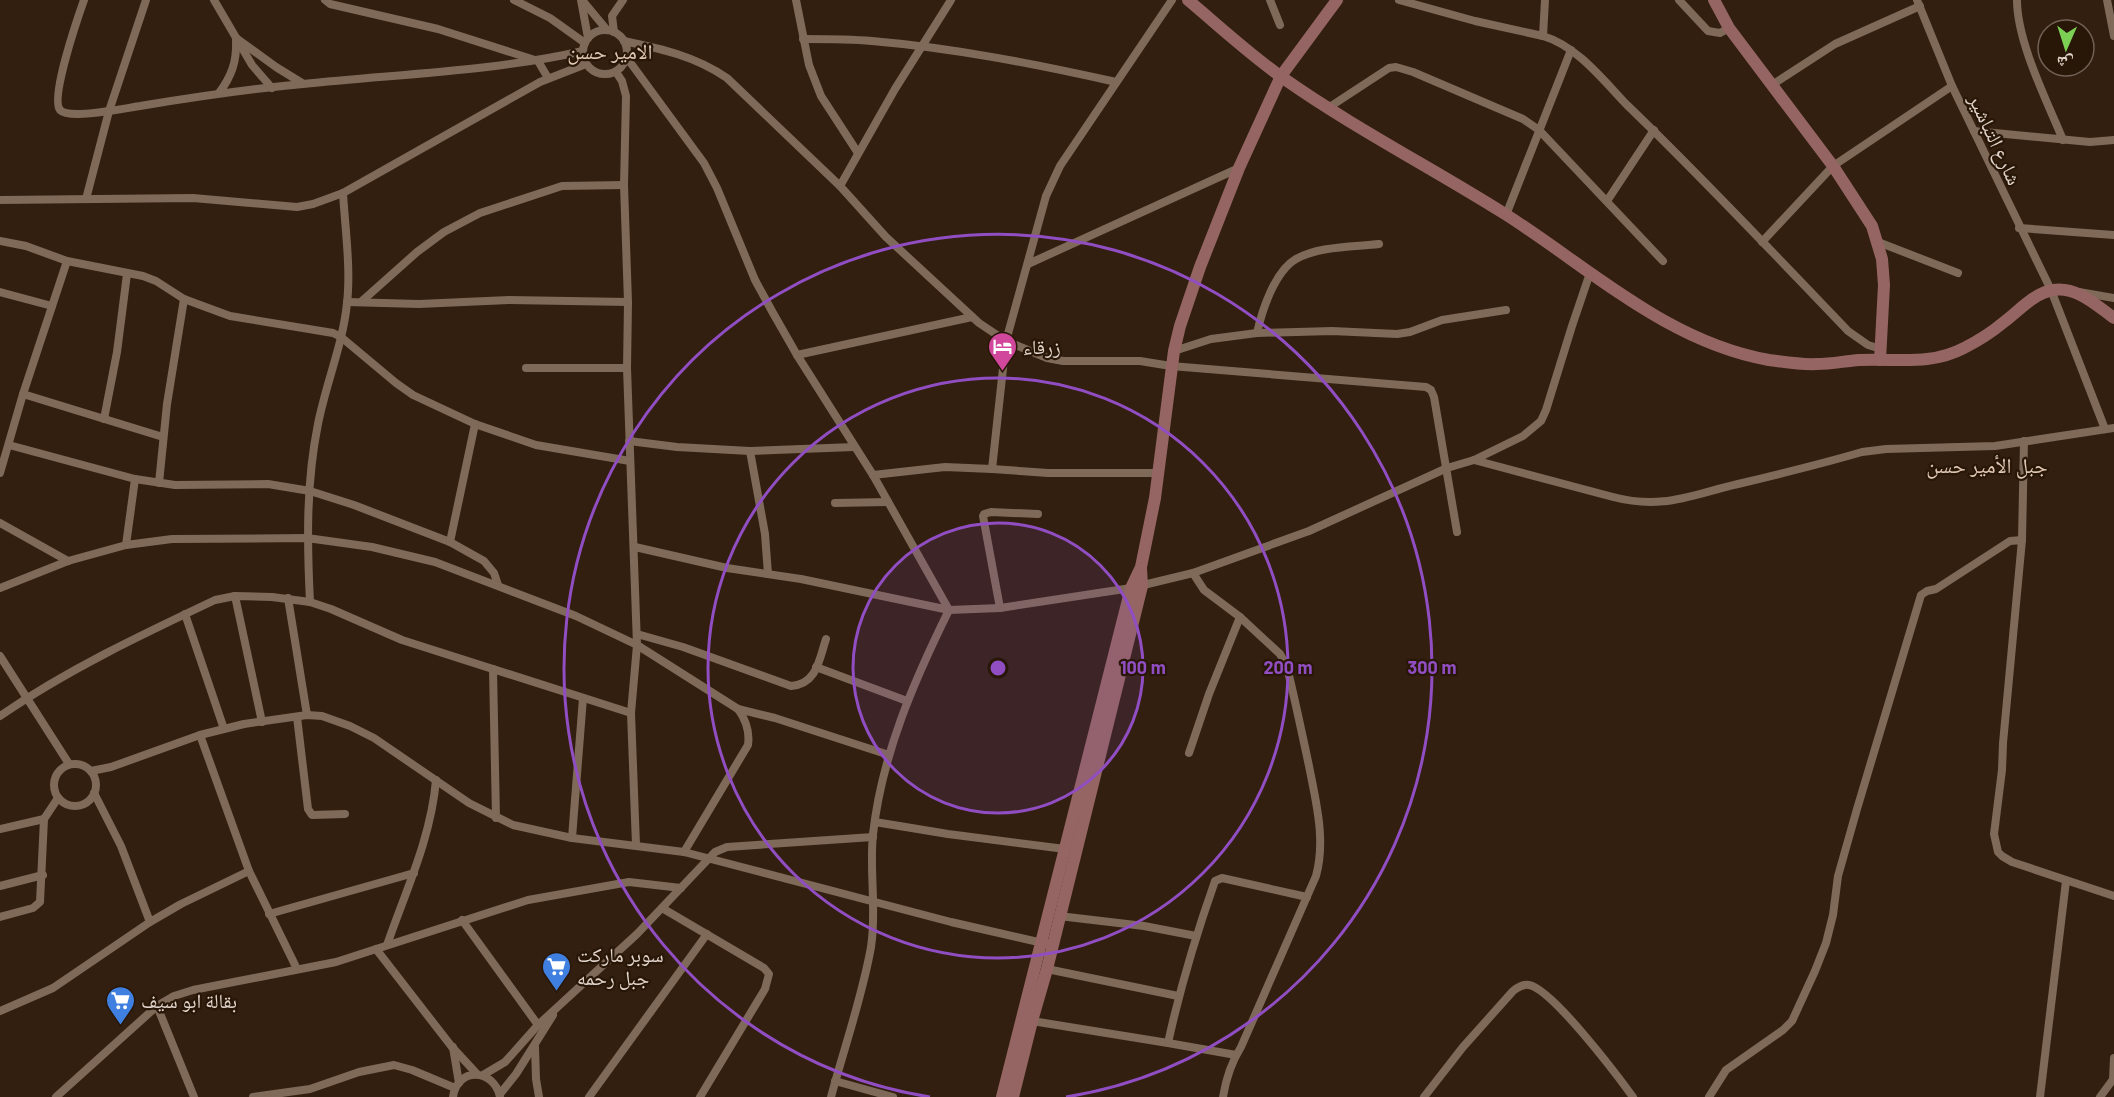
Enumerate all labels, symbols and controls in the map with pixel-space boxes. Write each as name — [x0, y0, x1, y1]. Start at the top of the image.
north arrow — [2036, 18, 2096, 78]
district label: الامير حسن — [567, 38, 653, 65]
text: ش — [2056, 53, 2074, 73]
street label: شارع التباشير — [1962, 89, 2027, 189]
hotel icon: زرقاء — [986, 330, 1018, 372]
place label: زرقاء — [1023, 334, 1061, 358]
district label: جبل الأمير حسن — [1926, 452, 2048, 479]
text: 100 m — [1120, 656, 1166, 678]
text: 200 m — [1263, 656, 1313, 678]
text: 300 m — [1408, 656, 1456, 678]
centre of rings — [988, 658, 1008, 678]
place label: سوبر ماركت جبل رحمه — [577, 942, 664, 990]
supermarket icon: سوبر ماركت جبل رحمه — [540, 950, 572, 992]
supermarket icon: بقالة ابو سيف — [104, 984, 136, 1026]
place label: بقالة ابو سيف — [141, 988, 237, 1013]

